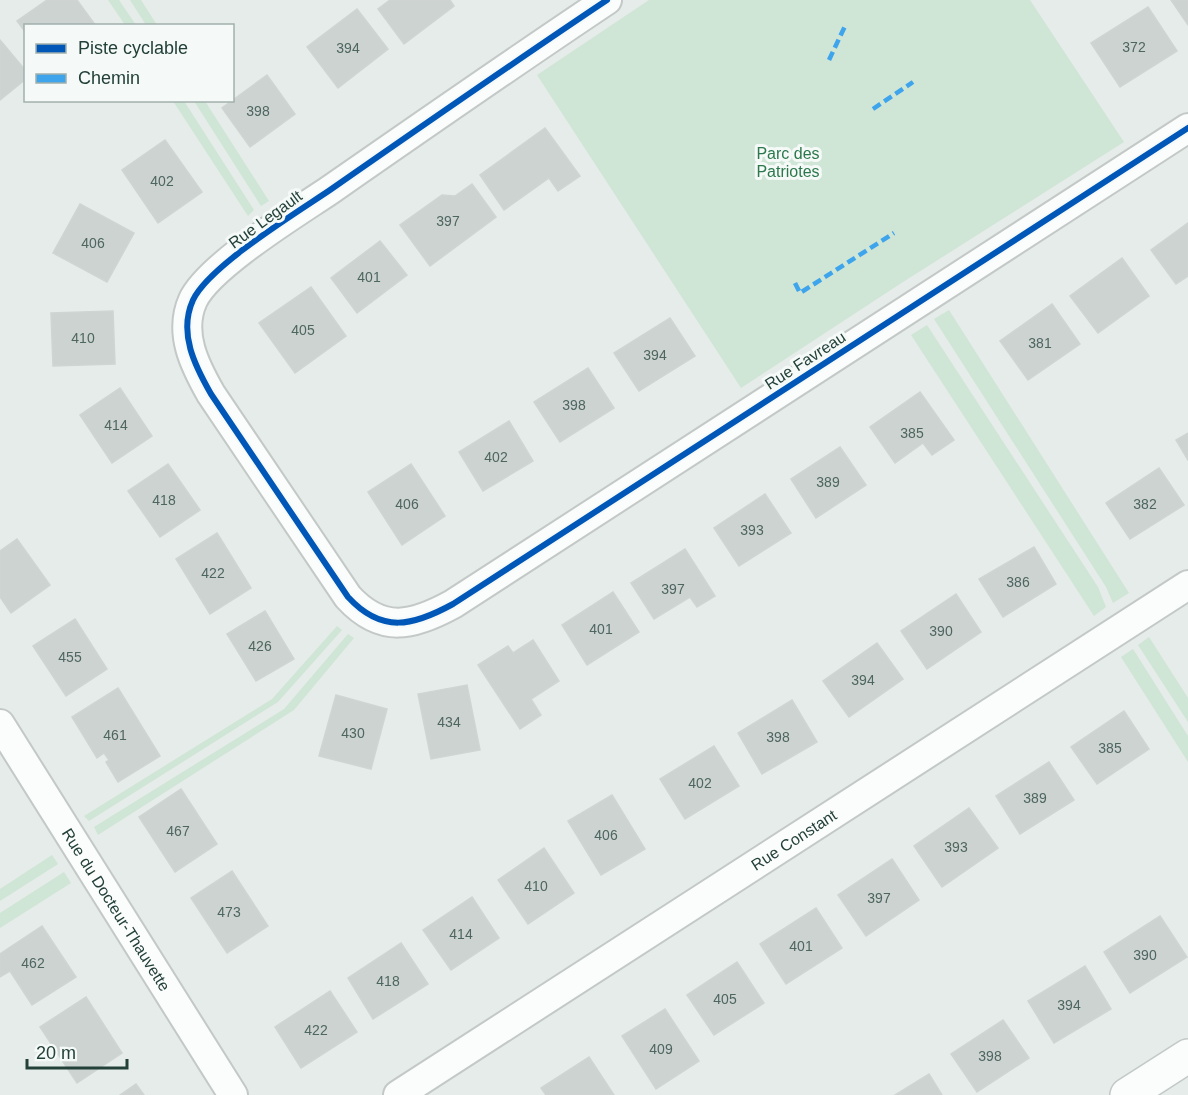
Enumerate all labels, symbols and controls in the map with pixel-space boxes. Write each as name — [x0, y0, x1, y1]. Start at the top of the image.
legend — [24, 24, 234, 102]
text: Piste cyclable — [78, 38, 188, 58]
house number: 372 — [1122, 39, 1146, 55]
house number: 394 — [336, 40, 360, 56]
text: Chemin — [78, 68, 140, 88]
house number: 398 — [246, 103, 270, 119]
park label: Parc des Patriotes — [756, 145, 820, 180]
house number: 402 — [150, 173, 174, 189]
street label: Rue Legault — [225, 187, 306, 252]
house number: 397 — [436, 213, 460, 229]
house number: 406 — [81, 235, 105, 251]
house number: 401 — [357, 269, 381, 285]
house number: 405 — [291, 322, 315, 338]
street label: Rue Favreau — [762, 328, 849, 393]
house number: 410 — [71, 330, 95, 346]
house number: 381 — [1028, 335, 1052, 351]
house number: 394 — [643, 347, 667, 363]
house number: 398 — [562, 397, 586, 413]
house number: 414 — [104, 417, 128, 433]
house number: 385 — [900, 425, 924, 441]
house number: 402 — [484, 449, 508, 465]
house number: 389 — [816, 474, 840, 490]
house number: 418 — [152, 492, 176, 508]
house number: 406 — [395, 496, 419, 512]
house number: 382 — [1133, 496, 1157, 512]
house number: 393 — [740, 522, 764, 538]
house number: 422 — [201, 565, 225, 581]
house number: 386 — [1006, 574, 1030, 590]
house number: 397 — [661, 581, 685, 597]
house number: 401 — [589, 621, 613, 637]
house number: 390 — [929, 623, 953, 639]
house number: 426 — [248, 638, 272, 654]
house number: 455 — [58, 649, 82, 665]
house number: 394 — [851, 672, 875, 688]
house number: 434 — [437, 714, 461, 730]
house number: 430 — [341, 725, 365, 741]
house number: 461 — [103, 727, 127, 743]
house number: 398 — [766, 729, 790, 745]
house number: 385 — [1098, 740, 1122, 756]
house number: 402 — [688, 775, 712, 791]
house number: 389 — [1023, 790, 1047, 806]
street label: Rue Constant — [748, 806, 840, 874]
house number: 467 — [166, 823, 190, 839]
street label: Rue du Docteur-Thauvette — [59, 825, 173, 994]
house number: 406 — [594, 827, 618, 843]
house number: 393 — [944, 839, 968, 855]
house number: 410 — [524, 878, 548, 894]
house number: 397 — [867, 890, 891, 906]
house number: 473 — [217, 904, 241, 920]
house number: 414 — [449, 926, 473, 942]
house number: 401 — [789, 938, 813, 954]
house number: 390 — [1133, 947, 1157, 963]
house number: 462 — [21, 955, 45, 971]
house number: 418 — [376, 973, 400, 989]
house number: 405 — [713, 991, 737, 1007]
house number: 394 — [1057, 997, 1081, 1013]
house number: 422 — [304, 1022, 328, 1038]
scale bar — [27, 1032, 128, 1070]
house number: 409 — [649, 1041, 673, 1057]
text: 20 m — [36, 1043, 76, 1063]
house number: 398 — [978, 1048, 1002, 1064]

